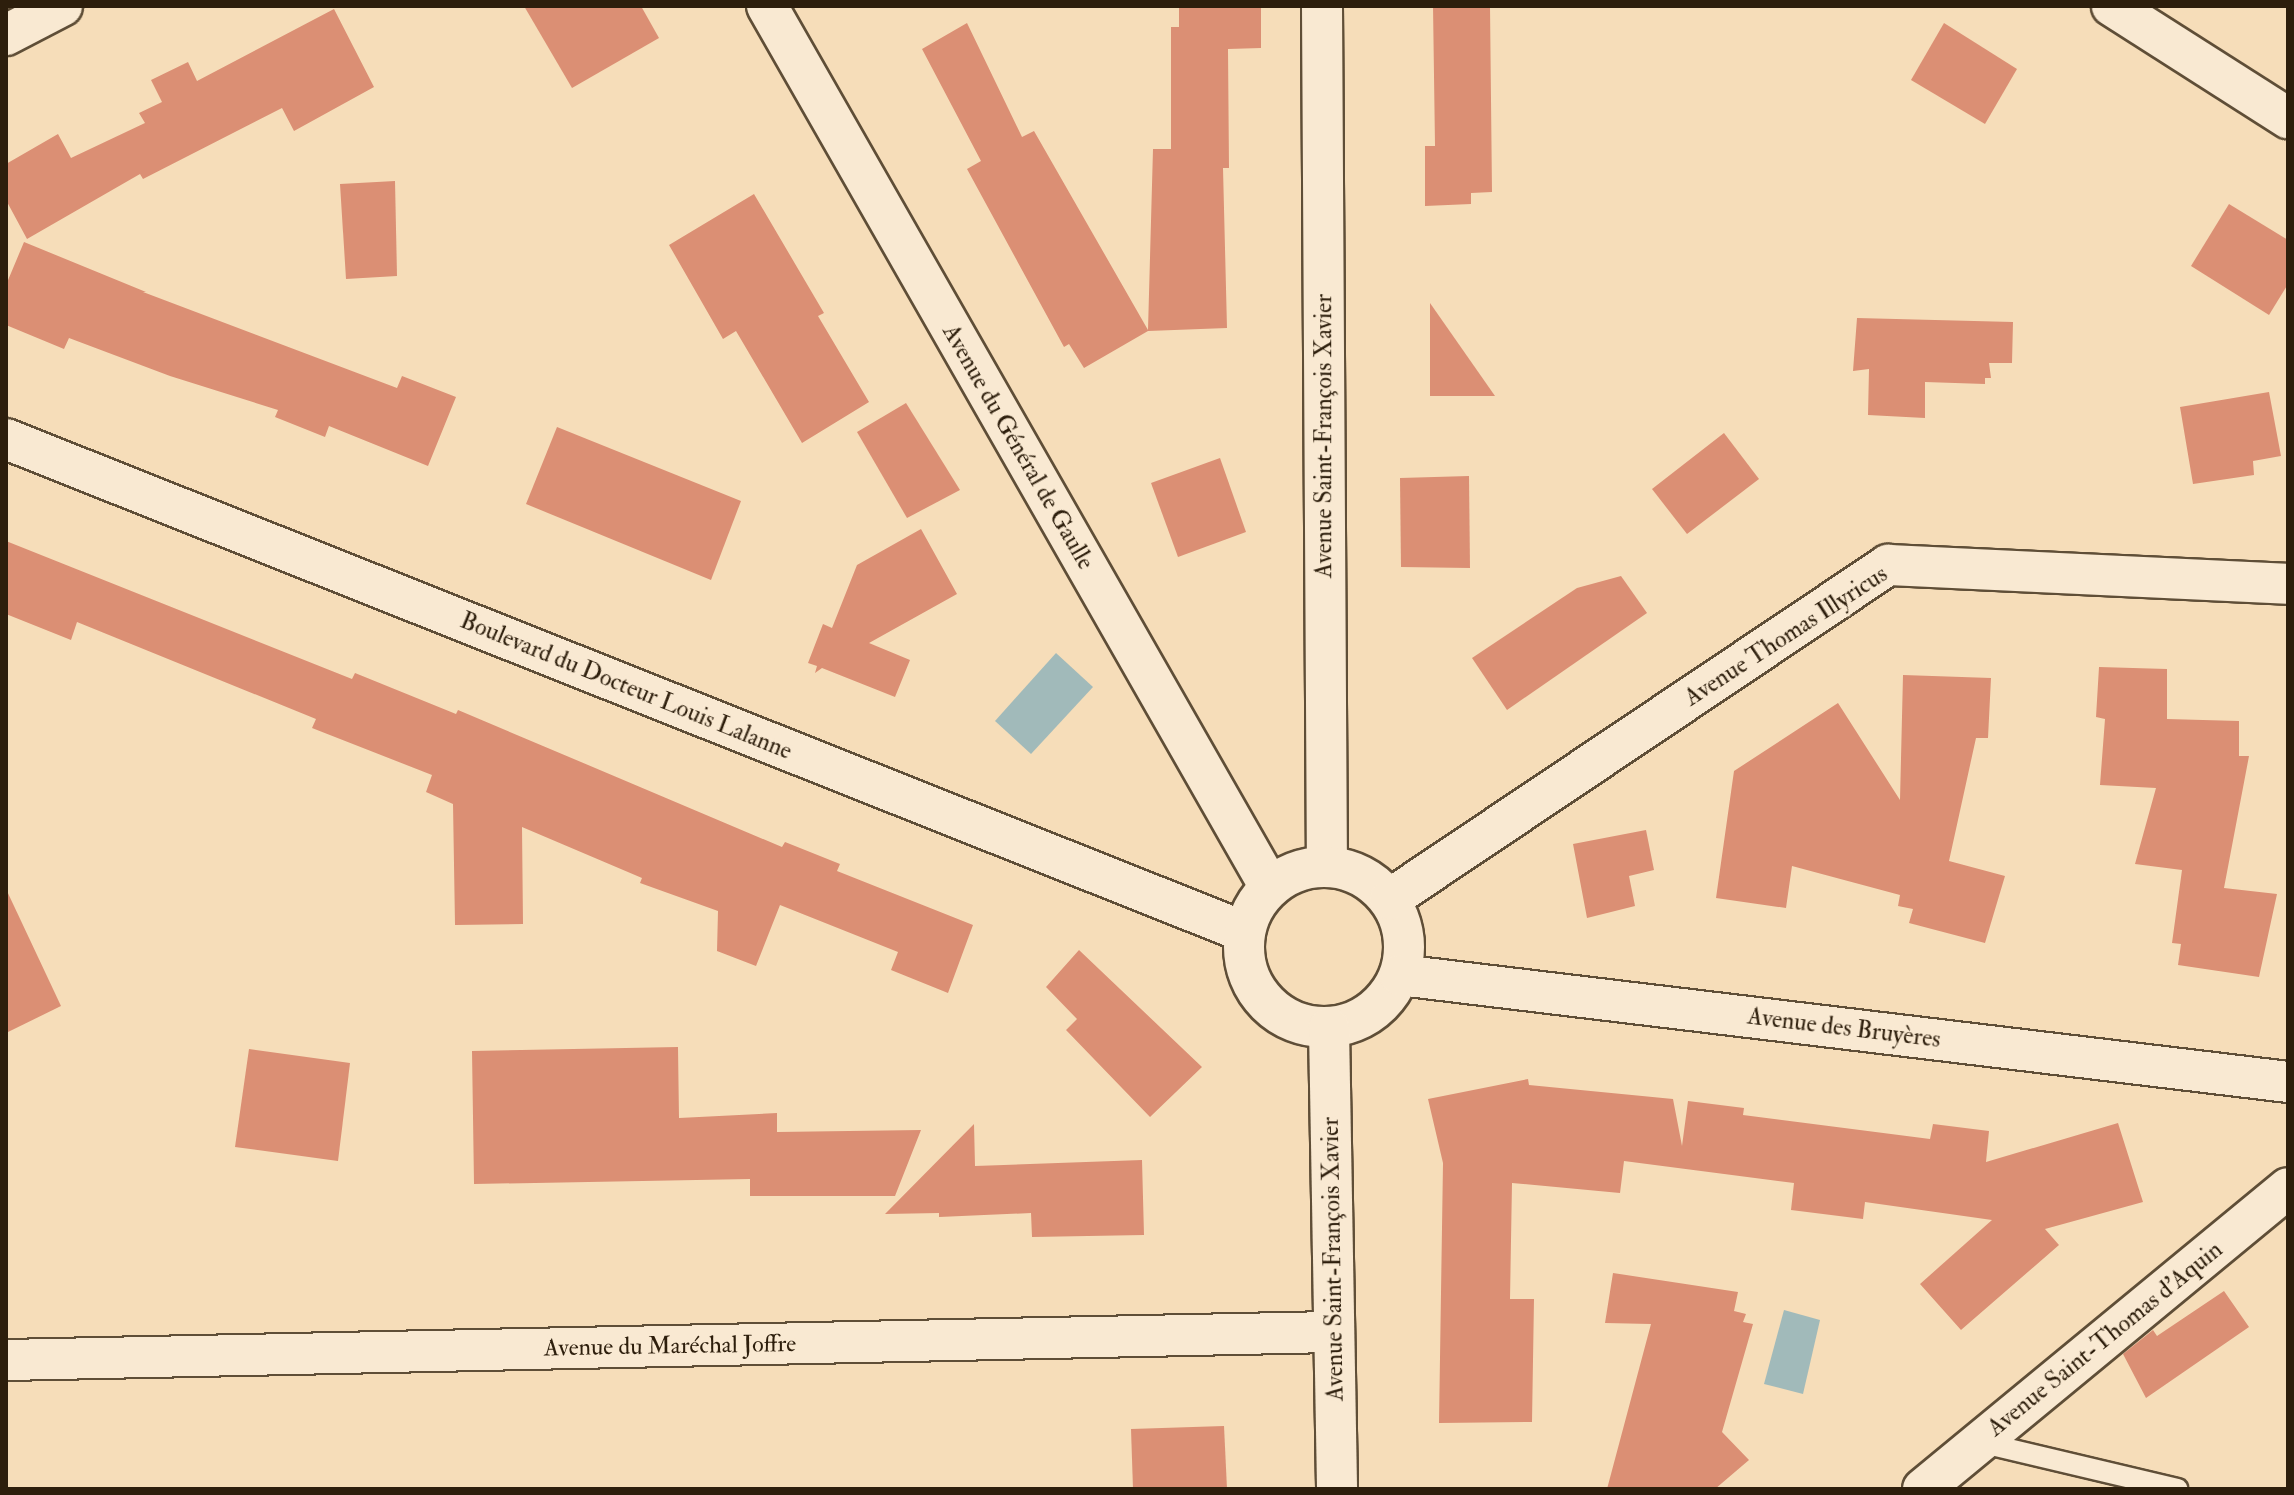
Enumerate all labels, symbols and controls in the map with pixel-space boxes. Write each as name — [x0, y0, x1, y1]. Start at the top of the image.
street label: Avenue Saint-François Xavier — [1310, 294, 1338, 578]
street label: Avenue du Général de Gaulle — [936, 319, 1100, 575]
street label: Avenue Thomas Illyricus — [1679, 560, 1893, 712]
street label: Boulevard du Docteur Louis Lalanne — [456, 606, 796, 766]
street label: Avenue des Bruyères — [1746, 1002, 1942, 1054]
street label: Avenue Saint-François Xavier — [1316, 1117, 1350, 1401]
street label: Avenue Saint-Thomas d'Aquin — [1982, 1235, 2228, 1443]
street label: Avenue du Maréchal Joffre — [544, 1329, 796, 1363]

